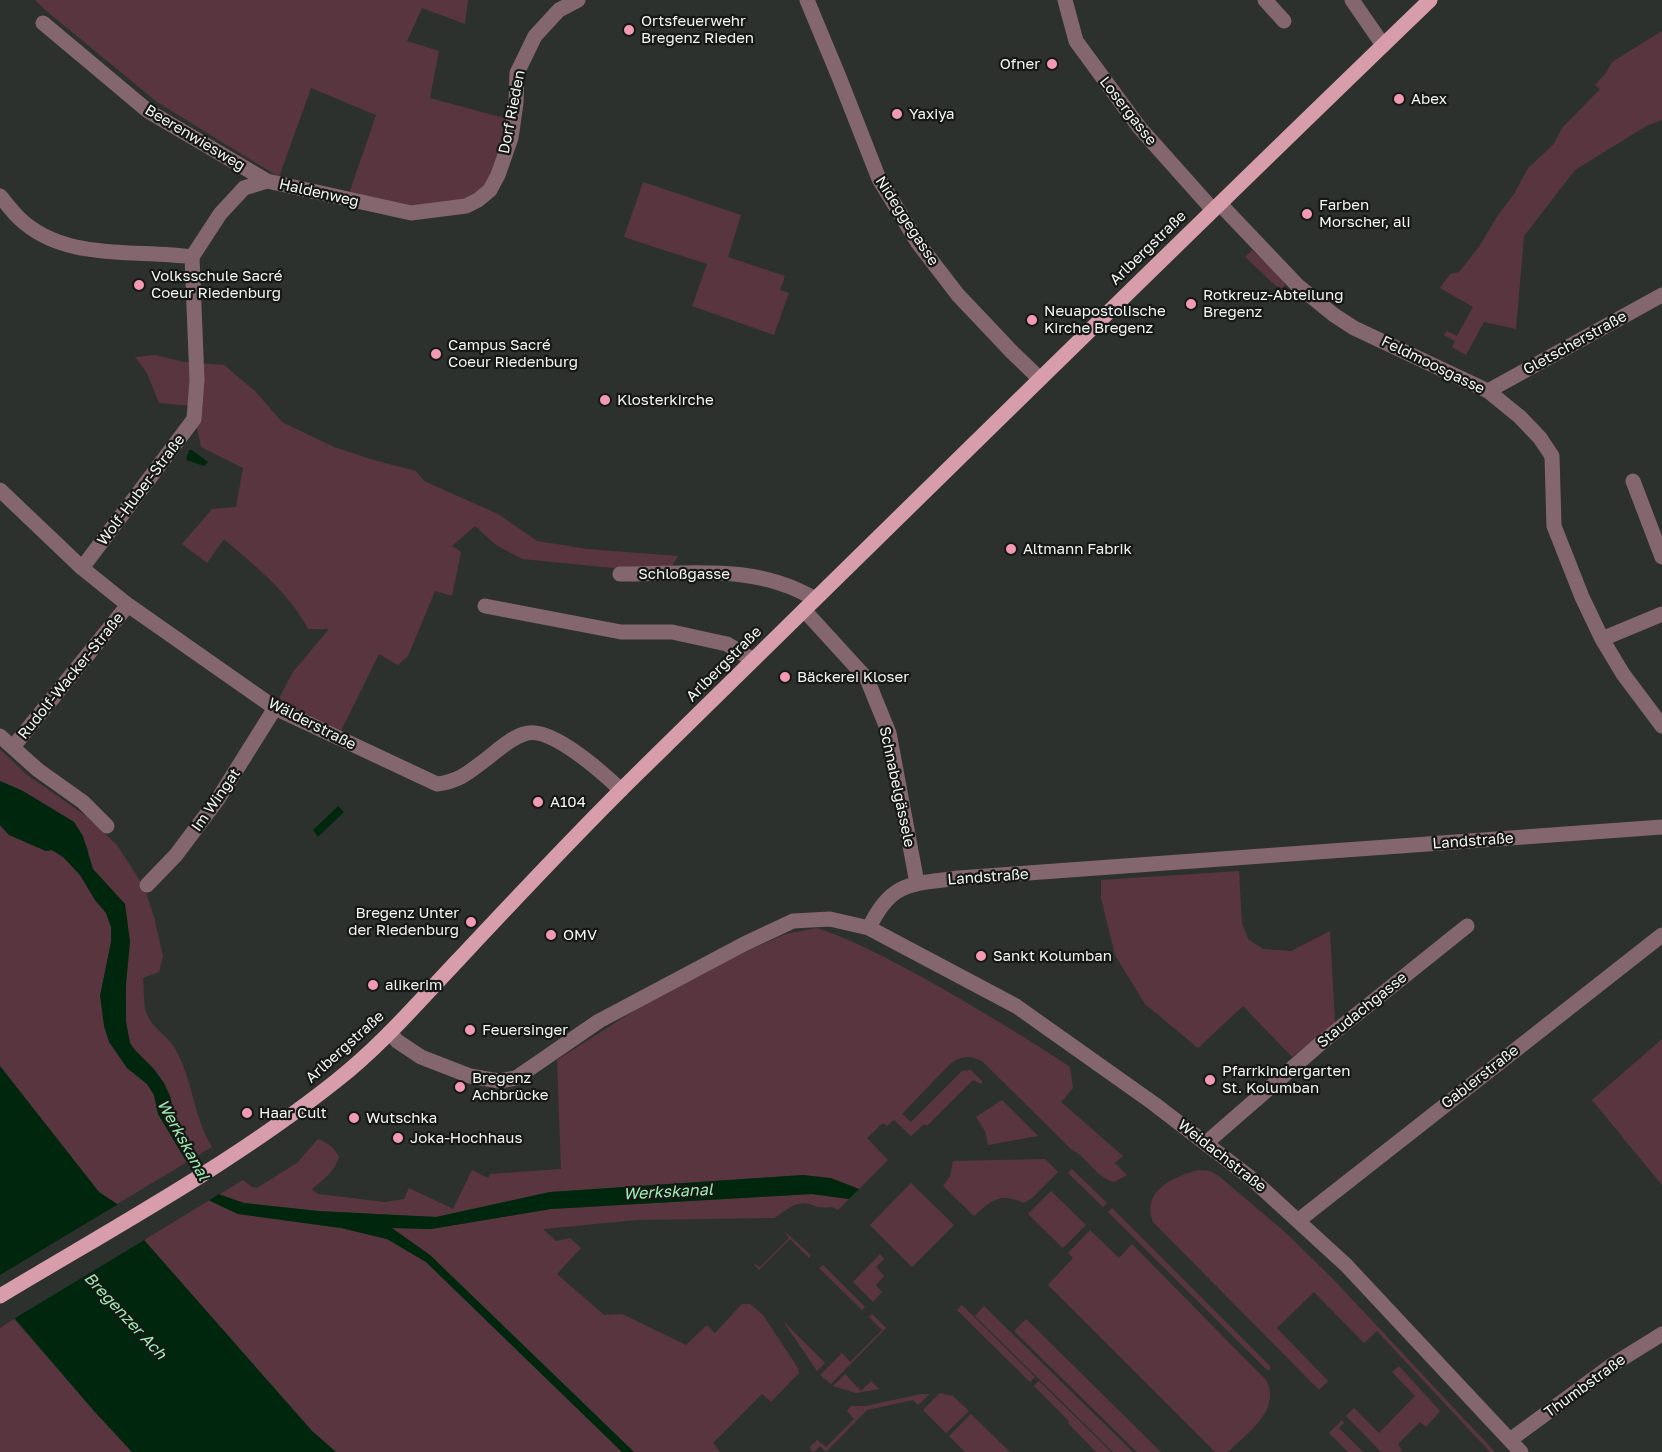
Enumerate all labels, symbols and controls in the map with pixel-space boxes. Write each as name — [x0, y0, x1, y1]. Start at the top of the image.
place label: Ortsfeuerwehr Bregenz Rieden — [641, 12, 754, 47]
marker: Ortsfeuerwehr Bregenz Rieden — [622, 23, 636, 37]
place label: Ofner — [1000, 55, 1040, 73]
marker: Ofner — [1045, 57, 1059, 71]
street label: Dorf Rieden — [495, 69, 529, 155]
street label: Losergasse — [1096, 73, 1160, 149]
place label: Abex — [1411, 90, 1447, 108]
marker: Abex — [1392, 92, 1406, 106]
street label: Beerenwiesweg — [142, 101, 248, 175]
place label: Yaxiya — [909, 105, 955, 123]
marker: Yaxiya — [890, 107, 904, 121]
street label: Nideggegasse — [871, 173, 943, 269]
street label: Haldenweg — [277, 175, 361, 211]
place label: Farben Morscher, ali — [1319, 196, 1410, 231]
street label: Arlbergstraße — [1106, 207, 1190, 289]
marker: Farben Morscher, ali — [1300, 207, 1314, 221]
place label: Volksschule Sacré Coeur Riedenburg — [151, 267, 283, 302]
marker: Volksschule Sacré Coeur Riedenburg — [132, 278, 146, 292]
place label: Rotkreuz-Abteilung Bregenz — [1203, 286, 1343, 321]
marker: Rotkreuz-Abteilung Bregenz — [1184, 297, 1198, 311]
place label: Neuapostolische Kirche Bregenz — [1044, 302, 1166, 337]
street label: Gletscherstraße — [1520, 307, 1630, 379]
marker: Neuapostolische Kirche Bregenz — [1025, 313, 1039, 327]
street label: Feldmoosgasse — [1378, 332, 1488, 398]
place label: Campus Sacré Coeur Riedenburg — [448, 336, 578, 371]
marker: Campus Sacré Coeur Riedenburg — [429, 347, 443, 361]
place label: Klosterkirche — [617, 391, 714, 409]
marker: Klosterkirche — [598, 393, 612, 407]
street label: Wolf-Huber-Straße — [93, 431, 189, 549]
place label: Altmann Fabrik — [1023, 540, 1132, 558]
marker: Altmann Fabrik — [1004, 542, 1018, 556]
street label: Schloßgasse — [638, 565, 730, 583]
street label: Rudolf-Wacker-Straße — [14, 609, 128, 743]
street label: Arlbergstraße — [683, 623, 765, 705]
place label: Bäckerei Kloser — [797, 668, 909, 686]
marker: Bäckerei Kloser — [778, 670, 792, 684]
street label: Wälderstraße — [265, 694, 359, 754]
street label: Schnabelgässele — [875, 725, 919, 849]
street label: Im Wingat — [188, 765, 244, 835]
place label: A104 — [550, 793, 586, 811]
marker: A104 — [531, 795, 545, 809]
street label: Landstraße — [1432, 829, 1514, 853]
street label: Landstraße — [947, 865, 1029, 889]
place label: Bregenz Unter der Riedenburg — [348, 904, 459, 939]
marker: Bregenz Unter der Riedenburg — [464, 915, 478, 929]
place label: OMV — [563, 926, 597, 944]
marker: OMV — [544, 928, 558, 942]
place label: Sankt Kolumban — [993, 947, 1112, 965]
marker: Sankt Kolumban — [974, 949, 988, 963]
street label: Staudachgasse — [1313, 968, 1411, 1052]
place label: alikerim — [385, 976, 442, 994]
marker: alikerim — [366, 978, 380, 992]
street label: Arlbergstraße — [302, 1007, 388, 1087]
place label: Feuersinger — [482, 1021, 568, 1039]
marker: Feuersinger — [463, 1023, 477, 1037]
street label: Gablerstraße — [1438, 1041, 1522, 1113]
place label: Pfarrkindergarten St. Kolumban — [1222, 1062, 1350, 1097]
place label: Bregenz Achbrücke — [472, 1069, 548, 1104]
marker: Pfarrkindergarten St. Kolumban — [1203, 1073, 1217, 1087]
marker: Bregenz Achbrücke — [453, 1080, 467, 1094]
water label: Werkskanal — [153, 1096, 213, 1184]
place label: Haar Cult — [259, 1104, 327, 1122]
marker: Haar Cult — [240, 1106, 254, 1120]
place label: Wutschka — [366, 1109, 437, 1127]
marker: Wutschka — [347, 1111, 361, 1125]
street label: Weidachstraße — [1174, 1116, 1270, 1196]
place label: Joka-Hochhaus — [410, 1129, 522, 1147]
marker: Joka-Hochhaus — [391, 1131, 405, 1145]
water label: Werkskanal — [623, 1180, 713, 1204]
water label: Bregenzer Ach — [80, 1269, 170, 1363]
street label: Thumbstraße — [1541, 1351, 1629, 1421]

